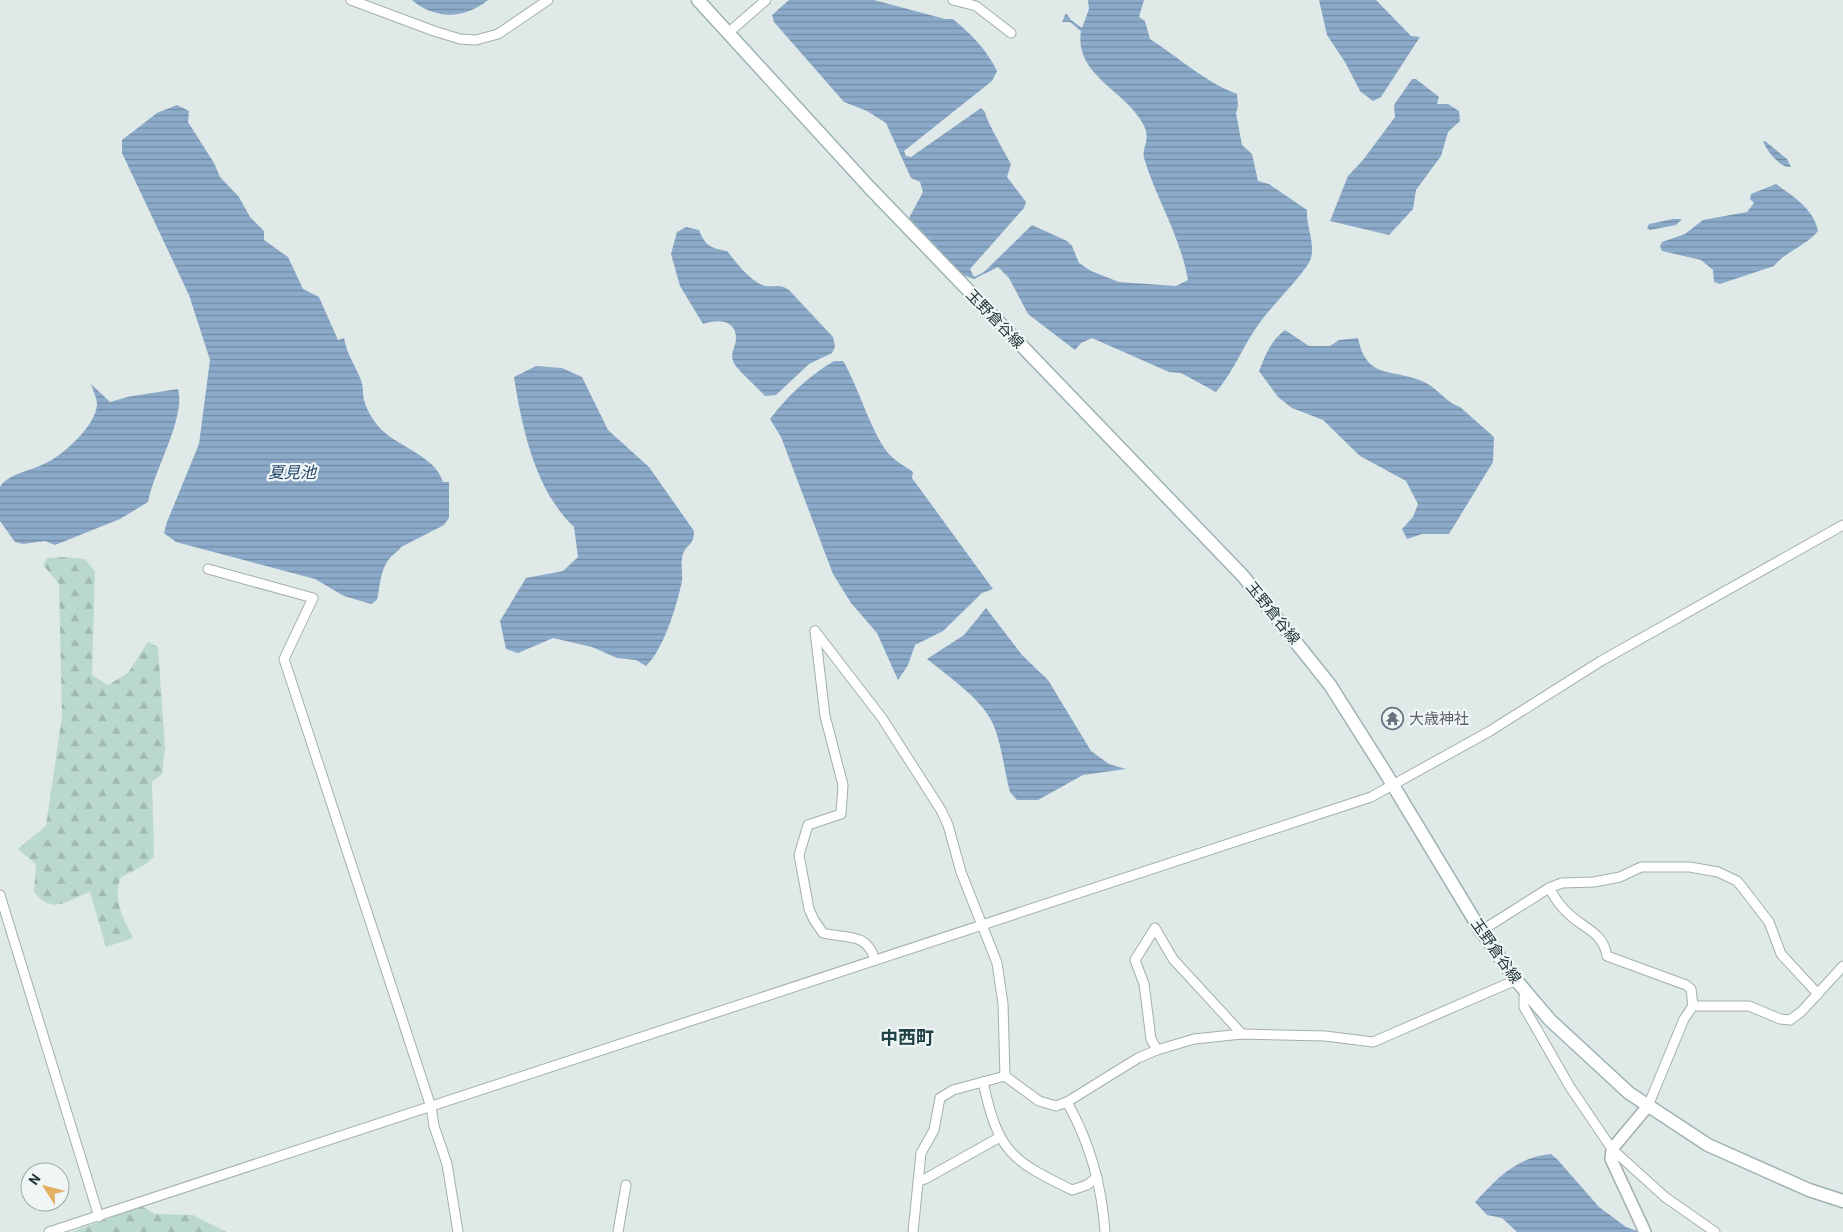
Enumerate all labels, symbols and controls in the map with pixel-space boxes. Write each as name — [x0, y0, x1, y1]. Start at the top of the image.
street label: 玉野倉谷線 — [963, 285, 1028, 352]
water label: 夏見池 — [268, 462, 318, 481]
street label: 玉野倉谷線 — [1243, 578, 1304, 647]
temple icon: 大歳神社 — [1381, 707, 1405, 731]
place label: 大歳神社 — [1409, 709, 1469, 727]
street label: 玉野倉谷線 — [1468, 915, 1526, 986]
district label: 中西町 — [880, 1026, 934, 1048]
north arrow — [20, 1162, 70, 1212]
text: N — [24, 1170, 44, 1188]

